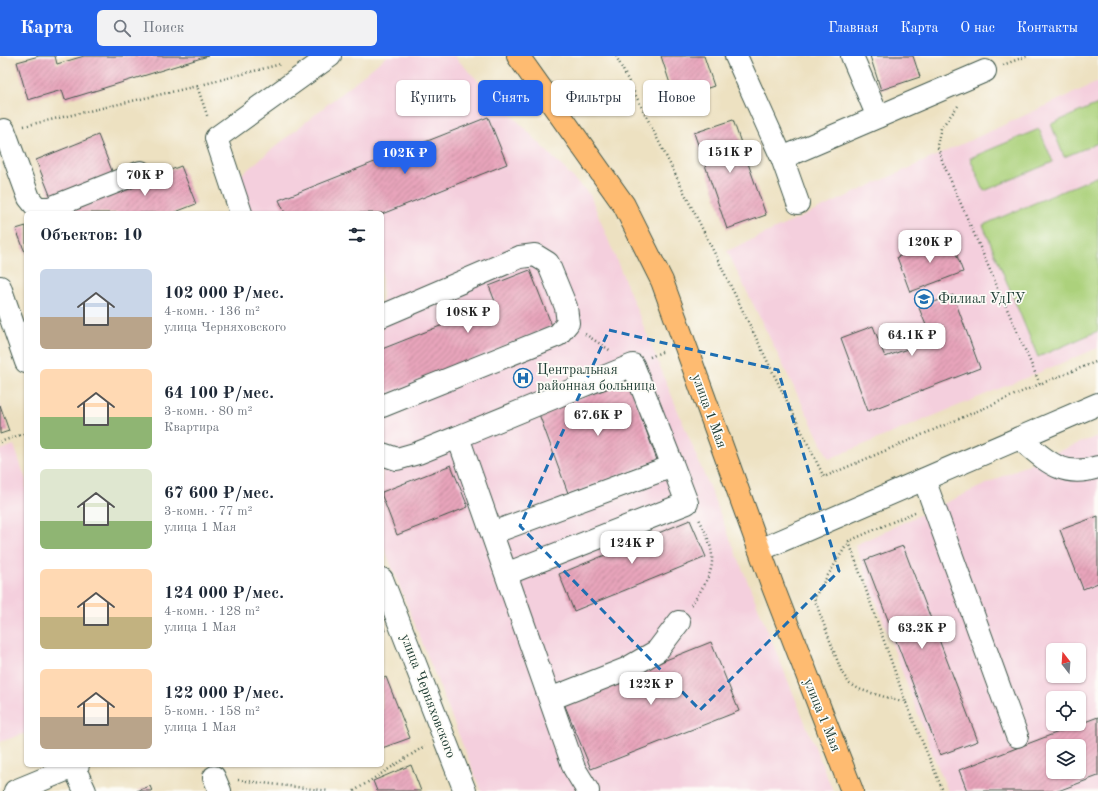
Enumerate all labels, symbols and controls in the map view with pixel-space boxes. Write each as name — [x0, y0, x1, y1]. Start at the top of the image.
search box — [97, 10, 377, 46]
icon: search — [111, 17, 133, 39]
text: Карта — [20, 19, 73, 38]
text: Поиск — [143, 21, 184, 36]
text: Главная — [828, 21, 878, 35]
text: Карта — [900, 21, 938, 35]
text: О нас — [960, 21, 995, 35]
text: Контакты — [1017, 21, 1078, 35]
chip: Купить — [396, 80, 470, 116]
chip: Снять — [478, 80, 543, 116]
chip: Фильтры — [551, 80, 635, 116]
chip: Новое — [643, 80, 710, 116]
pin: 151K ₽ — [697, 140, 763, 174]
pin: 102K ₽ — [372, 141, 438, 175]
text: 151K ₽ — [707, 146, 753, 159]
text: 102K ₽ — [382, 147, 428, 160]
pin: 70K ₽ — [117, 163, 173, 197]
text: 70K ₽ — [126, 169, 164, 182]
icon: filters — [346, 224, 368, 246]
text: Объектов: 10 — [40, 227, 142, 244]
pin: 120K ₽ — [897, 230, 963, 264]
text: 120K ₽ — [907, 236, 953, 249]
icon: home — [72, 285, 120, 333]
text: 102 000 ₽/мес. — [164, 285, 284, 302]
school or university icon: Филиал УдГУ — [913, 288, 935, 310]
place label: Филиал УдГУ — [938, 292, 1026, 306]
pin: 108K ₽ — [435, 300, 501, 334]
text: 4-комн. · 136 m² — [164, 305, 260, 318]
text: 108K ₽ — [445, 306, 491, 319]
text: улица Черняховского — [164, 321, 286, 334]
pin: 64.1K ₽ — [875, 323, 949, 357]
text: 64.1K ₽ — [887, 329, 937, 342]
place label: Центральная районная больница — [537, 363, 656, 393]
hospital icon: Центральная районная больница — [512, 367, 534, 389]
street label: улица 1 Мая — [689, 372, 729, 450]
icon: home — [72, 385, 120, 433]
text: 64 100 ₽/мес. — [164, 385, 274, 402]
pin: 67.6K ₽ — [561, 403, 635, 437]
text: 3-комн. · 80 m² — [164, 405, 252, 418]
text: 67.6K ₽ — [573, 409, 623, 422]
text: Квартира — [164, 421, 219, 434]
icon: home — [72, 485, 120, 533]
text: 67 600 ₽/мес. — [164, 485, 274, 502]
text: 3-комн. · 77 m² — [164, 505, 252, 518]
text: улица 1 Мая — [164, 521, 236, 534]
pin: 124K ₽ — [599, 531, 665, 565]
text: 124K ₽ — [609, 537, 655, 550]
icon: home — [72, 585, 120, 633]
text: 124 000 ₽/мес. — [164, 585, 284, 602]
text: 4-комн. · 128 m² — [164, 605, 260, 618]
pin: 63.2K ₽ — [885, 616, 959, 650]
text: улица 1 Мая — [164, 621, 236, 634]
text: 63.2K ₽ — [897, 622, 947, 635]
street label: улица Черняховского — [398, 632, 458, 760]
north arrow — [1046, 643, 1086, 683]
map controls — [1046, 643, 1086, 779]
pin: 122K ₽ — [618, 672, 684, 706]
street label: улица 1 Мая — [801, 676, 843, 754]
text: 122K ₽ — [628, 678, 674, 691]
icon: home — [72, 685, 120, 733]
text: 122 000 ₽/мес. — [164, 685, 284, 702]
button: locate — [1046, 691, 1086, 731]
text: 5-комн. · 158 m² — [164, 705, 260, 718]
text: улица 1 Мая — [164, 721, 236, 734]
button: layers — [1046, 739, 1086, 779]

